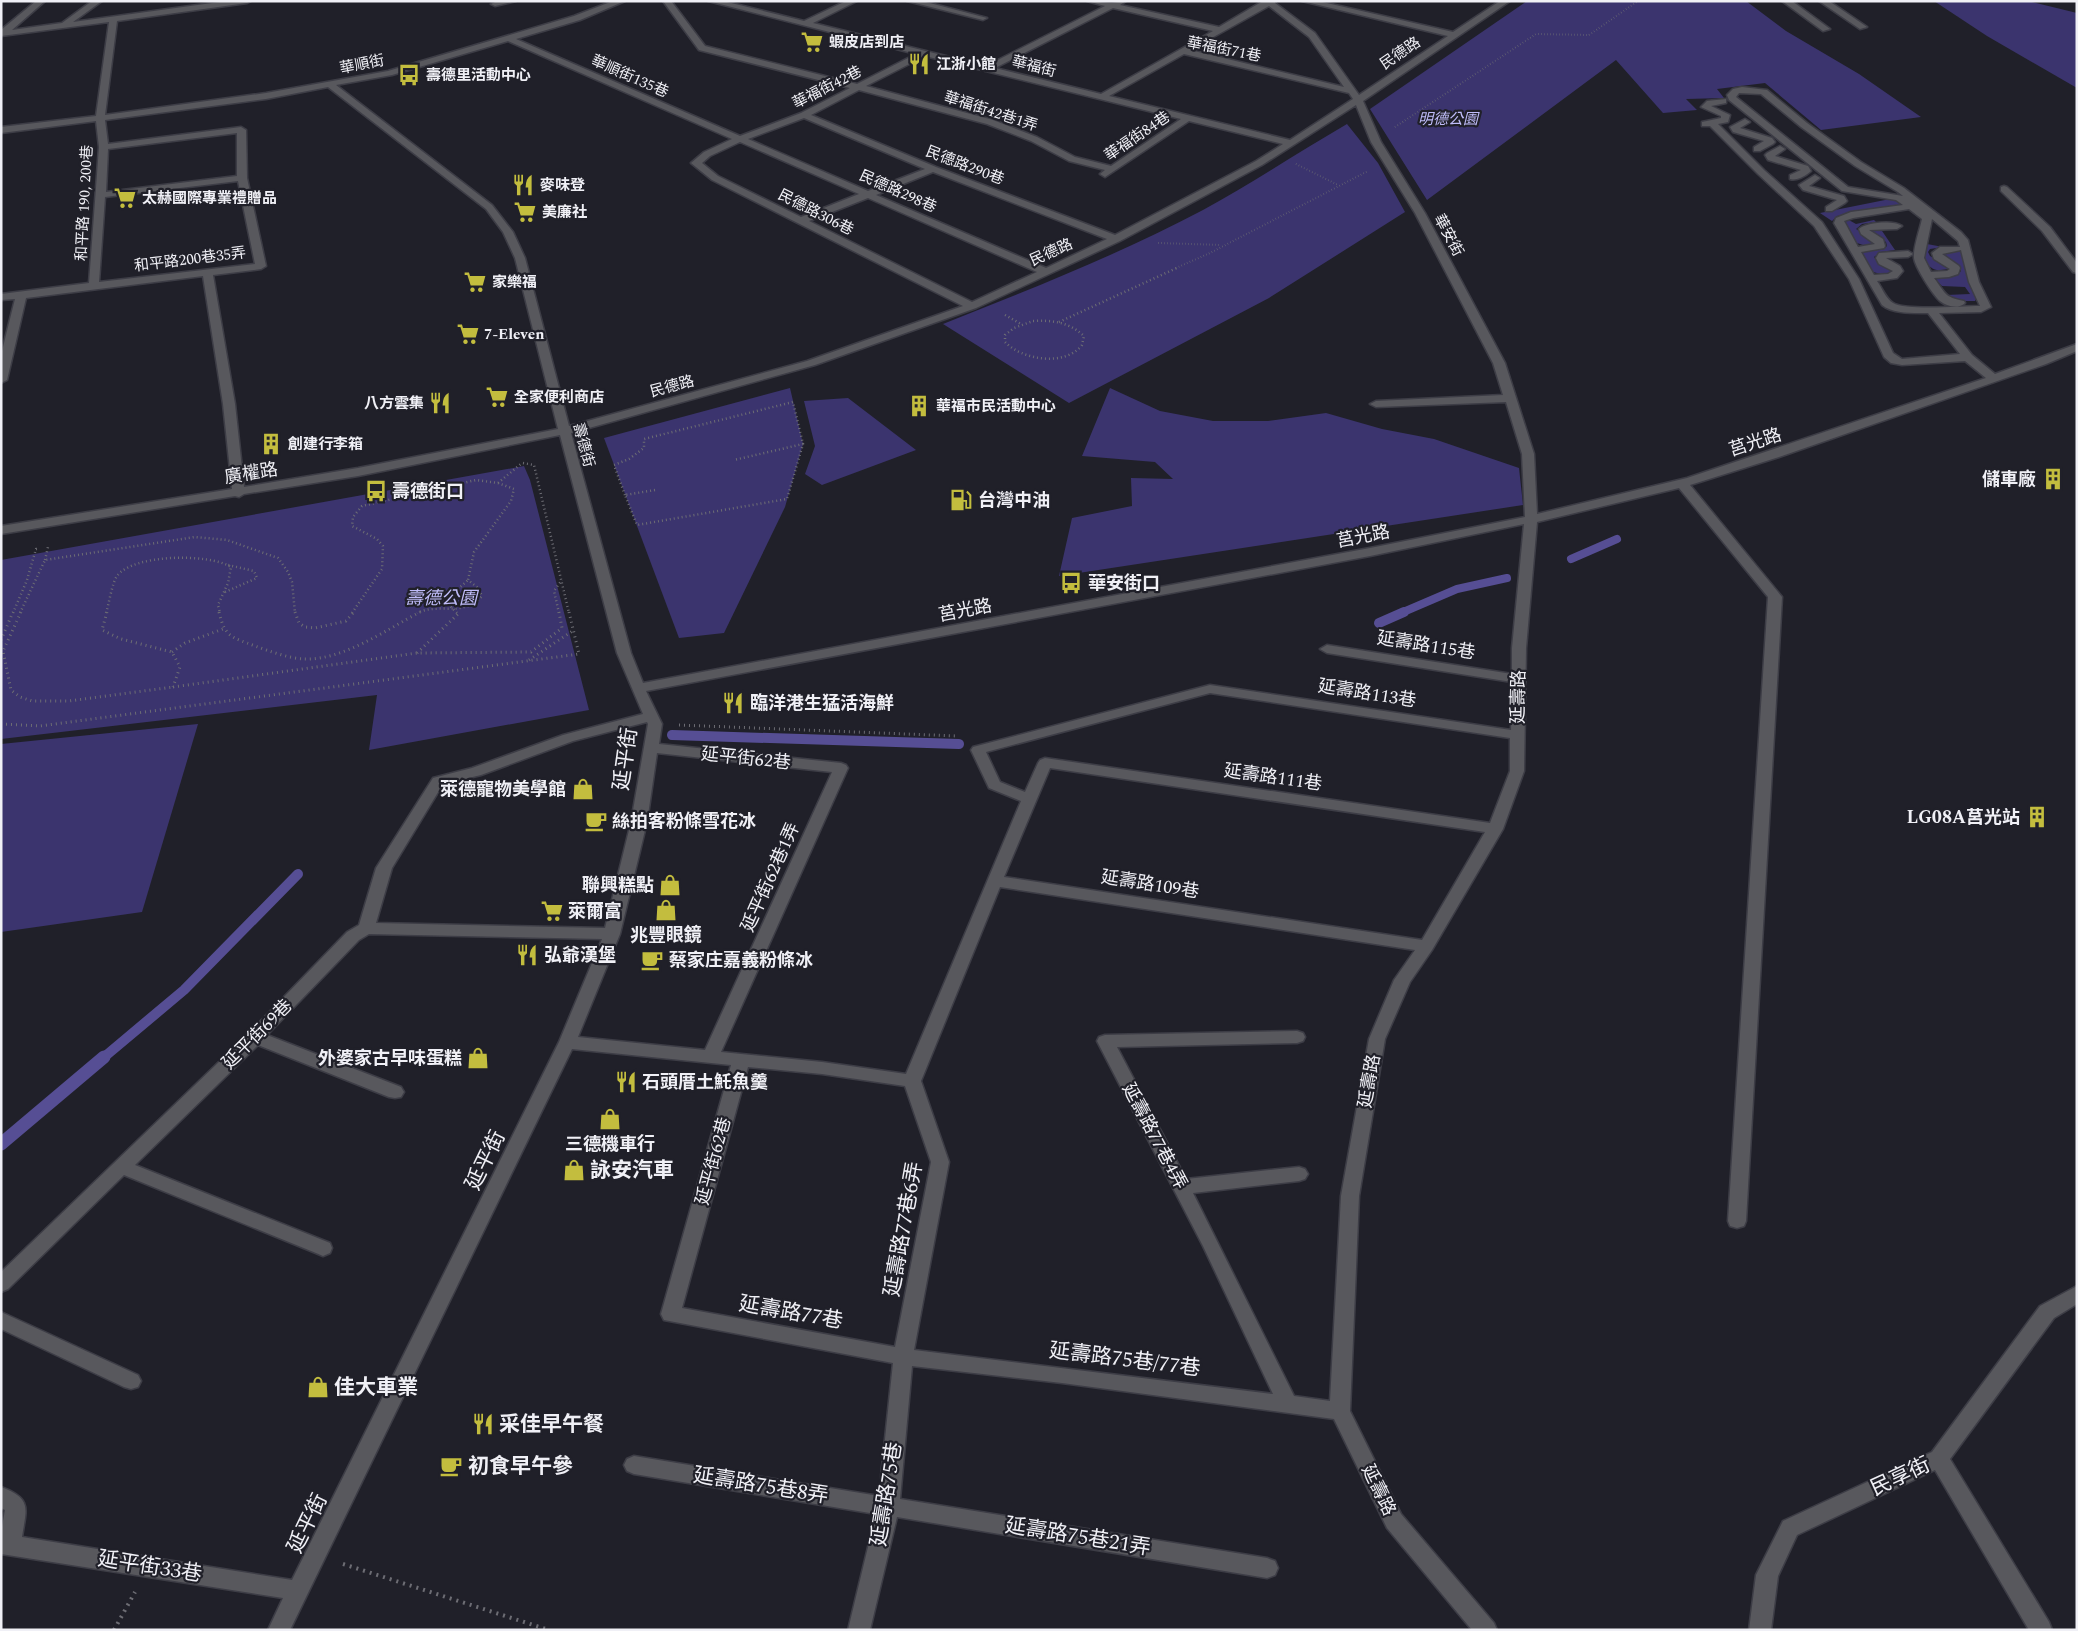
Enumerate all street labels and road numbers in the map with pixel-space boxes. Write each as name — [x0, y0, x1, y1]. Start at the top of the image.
street label: 華福街71巷 — [1185, 31, 1263, 68]
street label: 民德路 — [1375, 31, 1425, 76]
street label: 華順街 — [338, 49, 386, 80]
street label: 華順街135巷 — [587, 49, 672, 104]
street label: 華福街 — [1009, 50, 1059, 83]
street label: 華福街42巷 — [789, 60, 866, 115]
street label: 華福街42巷1弄 — [941, 85, 1041, 137]
street label: 華福街84巷 — [1100, 106, 1175, 167]
street label: 民德路290巷 — [922, 140, 1007, 191]
street label: 和平路 190, 200巷 — [70, 144, 99, 262]
street label: 民德路298巷 — [855, 164, 940, 219]
street label: 民德路306巷 — [774, 183, 858, 241]
street label: 華安街 — [1428, 210, 1469, 261]
street label: 民德路 — [1026, 233, 1076, 272]
street label: 和平路200巷35弄 — [133, 241, 247, 278]
street label: 民德路 — [647, 370, 697, 403]
street label: 壽德街 — [567, 420, 600, 470]
street label: 莒光路 — [1725, 421, 1785, 464]
street label: 廣權路 — [222, 456, 280, 491]
street label: 莒光路 — [1334, 518, 1392, 555]
street label: 莒光路 — [936, 592, 994, 629]
street label: 延壽路115巷 — [1375, 624, 1477, 667]
street label: 延壽路 — [1505, 670, 1532, 724]
street label: 延壽路113巷 — [1316, 672, 1418, 715]
street label: 延平街 — [606, 726, 646, 793]
street label: 延平街62巷 — [700, 740, 792, 777]
street label: 延壽路111巷 — [1222, 757, 1324, 798]
street label: 延平街62巷1弄 — [734, 818, 807, 936]
street label: 延壽路109巷 — [1099, 863, 1201, 906]
street label: 延平街69巷 — [216, 993, 299, 1076]
street label: 延壽路 — [1352, 1052, 1387, 1110]
street label: 延壽路77巷4弄 — [1115, 1078, 1194, 1194]
street label: 延平街62巷 — [689, 1114, 738, 1208]
street label: 延平街 — [458, 1125, 514, 1196]
street label: 延壽路77巷6弄 — [876, 1159, 932, 1299]
street label: 延壽路77巷 — [736, 1288, 845, 1338]
street label: 延壽路75巷/77巷 — [1047, 1335, 1202, 1385]
street label: 延壽路75巷 — [863, 1440, 911, 1549]
street label: 民享街 — [1865, 1449, 1936, 1505]
street label: 延壽路75巷8弄 — [691, 1460, 831, 1512]
street label: 延壽路 — [1355, 1460, 1403, 1520]
street label: 延平街 — [280, 1488, 336, 1559]
street label: 延壽路75巷21弄 — [1003, 1510, 1153, 1564]
street label: 延平街33巷 — [95, 1543, 204, 1591]

